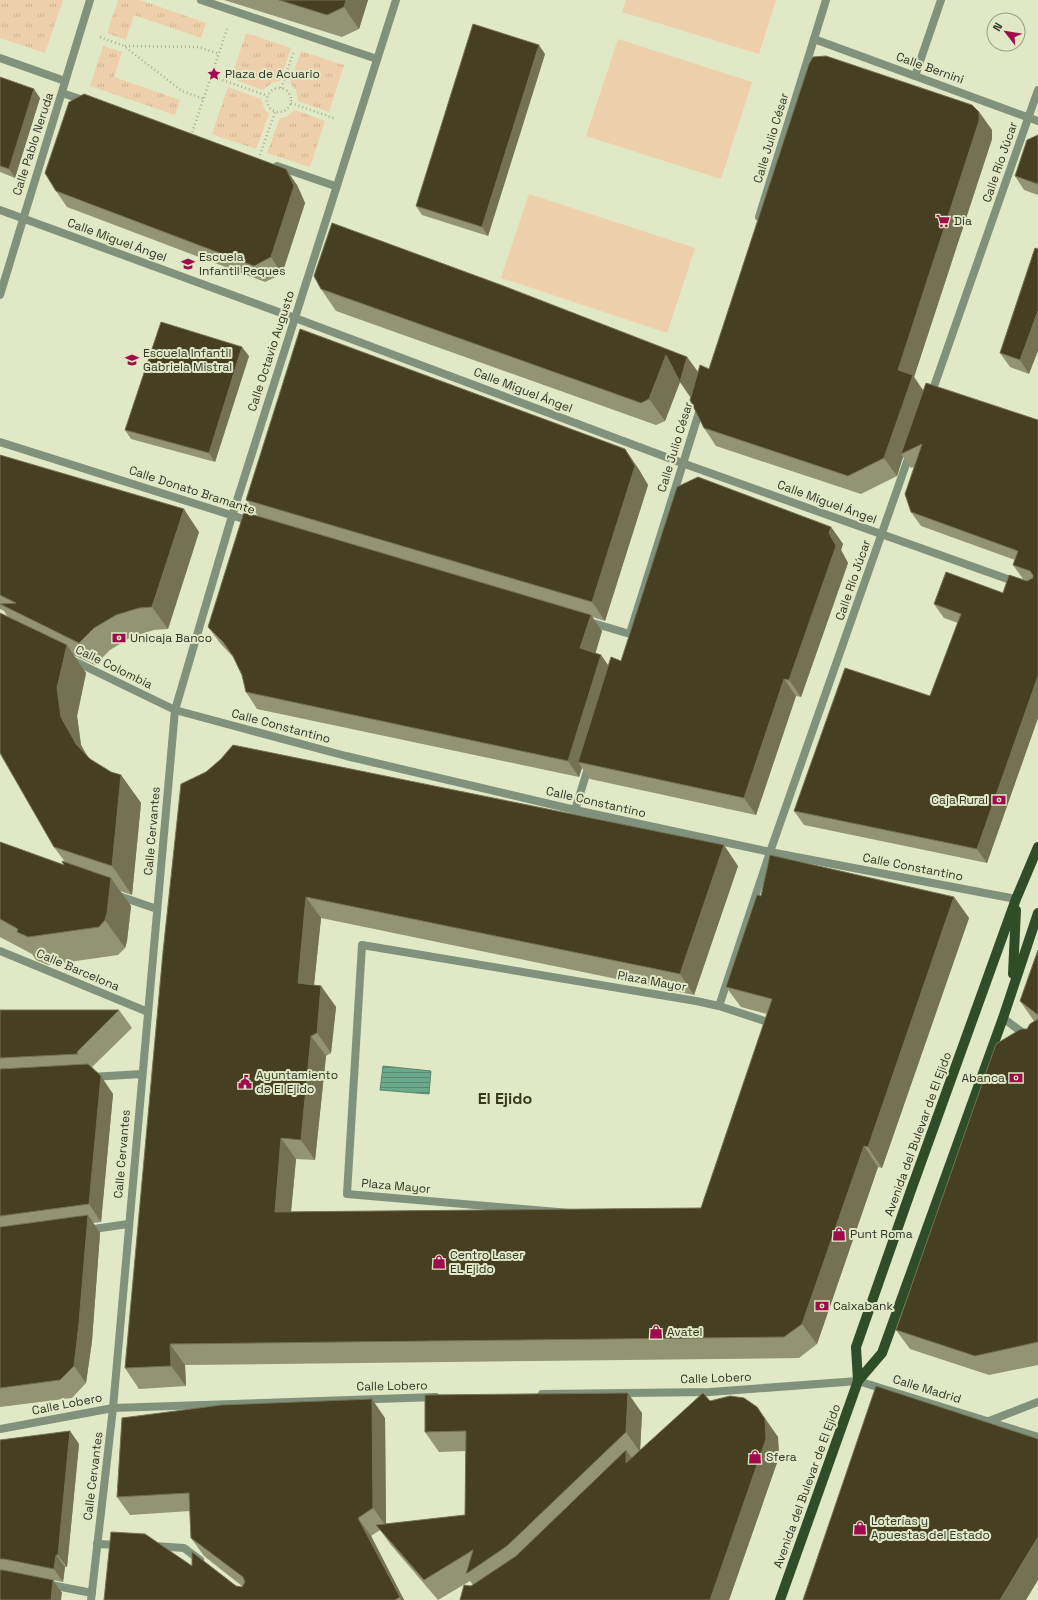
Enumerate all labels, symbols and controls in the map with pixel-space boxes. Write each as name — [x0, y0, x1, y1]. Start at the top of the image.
north arrow — [986, 12, 1026, 52]
text: N — [990, 20, 1005, 34]
street label: Calle Bernini — [894, 48, 966, 88]
place icon: Plaza de Acuario — [206, 66, 222, 82]
place label: Plaza de Acuario — [225, 66, 320, 82]
street label: Calle Pablo Neruda — [9, 90, 57, 198]
street label: Calle Julio César — [750, 90, 792, 185]
street label: Calle Río Júcar — [979, 119, 1021, 205]
supermarket icon: Dia — [935, 213, 951, 229]
place label: Dia — [954, 213, 972, 229]
street label: Calle Miguel Ángel — [65, 215, 169, 265]
place label: Escuela Infantil Peques — [199, 249, 286, 279]
school or university icon: Escuela Infantil Peques — [180, 256, 196, 272]
street label: Calle Octavio Augusto — [244, 288, 298, 414]
place label: Escuela Infantil Gabriela Mistral — [143, 345, 232, 375]
school or university icon: Escuela Infantil Gabriela Mistral — [124, 352, 140, 368]
street label: Calle Miguel Ángel — [471, 364, 575, 416]
street label: Calle Julio César — [654, 399, 696, 494]
street label: Calle Donato Bramante — [127, 462, 257, 518]
street label: Calle Miguel Ángel — [775, 477, 879, 527]
street label: Calle Río Júcar — [832, 537, 874, 623]
bank icon: Unicaja Banco — [111, 630, 127, 646]
place label: Unicaja Banco — [130, 630, 212, 646]
street label: Calle Colombia — [73, 641, 155, 693]
street label: Calle Constantino — [230, 705, 332, 747]
street label: Calle Constantino — [544, 783, 648, 821]
street label: Calle Cervantes — [140, 786, 164, 876]
place label: Caja Rural — [931, 792, 988, 808]
bank icon: Caja Rural — [991, 792, 1007, 808]
street label: Calle Constantino — [861, 849, 965, 885]
street label: Calle Barcelona — [34, 945, 122, 995]
street label: Plaza Mayor — [616, 967, 688, 995]
street label: Avenida del Bulevar de El Ejido — [881, 1050, 955, 1218]
place label: Ayuntamiento de El Ejido — [256, 1067, 338, 1097]
place label: Abanca — [961, 1070, 1005, 1086]
bank icon: Abanca — [1008, 1070, 1024, 1086]
public building icon: Ayuntamiento de El Ejido — [237, 1074, 253, 1090]
district label: El Ejido — [478, 1088, 533, 1109]
street label: Calle Cervantes — [110, 1109, 134, 1199]
street label: Plaza Mayor — [361, 1175, 432, 1197]
shop icon: Punt Roma — [831, 1226, 847, 1242]
place label: Punt Roma — [850, 1226, 913, 1242]
place label: Centro Laser EL Ejido — [450, 1247, 524, 1277]
shop icon: Centro Laser EL Ejido — [431, 1254, 447, 1270]
bank icon: Caixabank — [814, 1298, 830, 1314]
place label: Caixabank — [833, 1298, 893, 1314]
shop icon: Avatel — [648, 1324, 664, 1340]
place label: Avatel — [667, 1324, 703, 1340]
street label: Calle Lobero — [680, 1369, 752, 1387]
street label: Calle Madrid — [891, 1371, 963, 1407]
street label: Calle Lobero — [356, 1377, 428, 1395]
street label: Calle Lobero — [31, 1389, 103, 1419]
street label: Avenida del Bulevar de El Ejido — [770, 1402, 844, 1570]
street label: Calle Cervantes — [80, 1431, 106, 1521]
shop icon: Sfera — [747, 1449, 763, 1465]
place label: Sfera — [766, 1449, 797, 1465]
place label: Loterías y Apuestas del Estado — [871, 1513, 990, 1543]
shop icon: Loterías y Apuestas del Estado — [852, 1520, 868, 1536]

